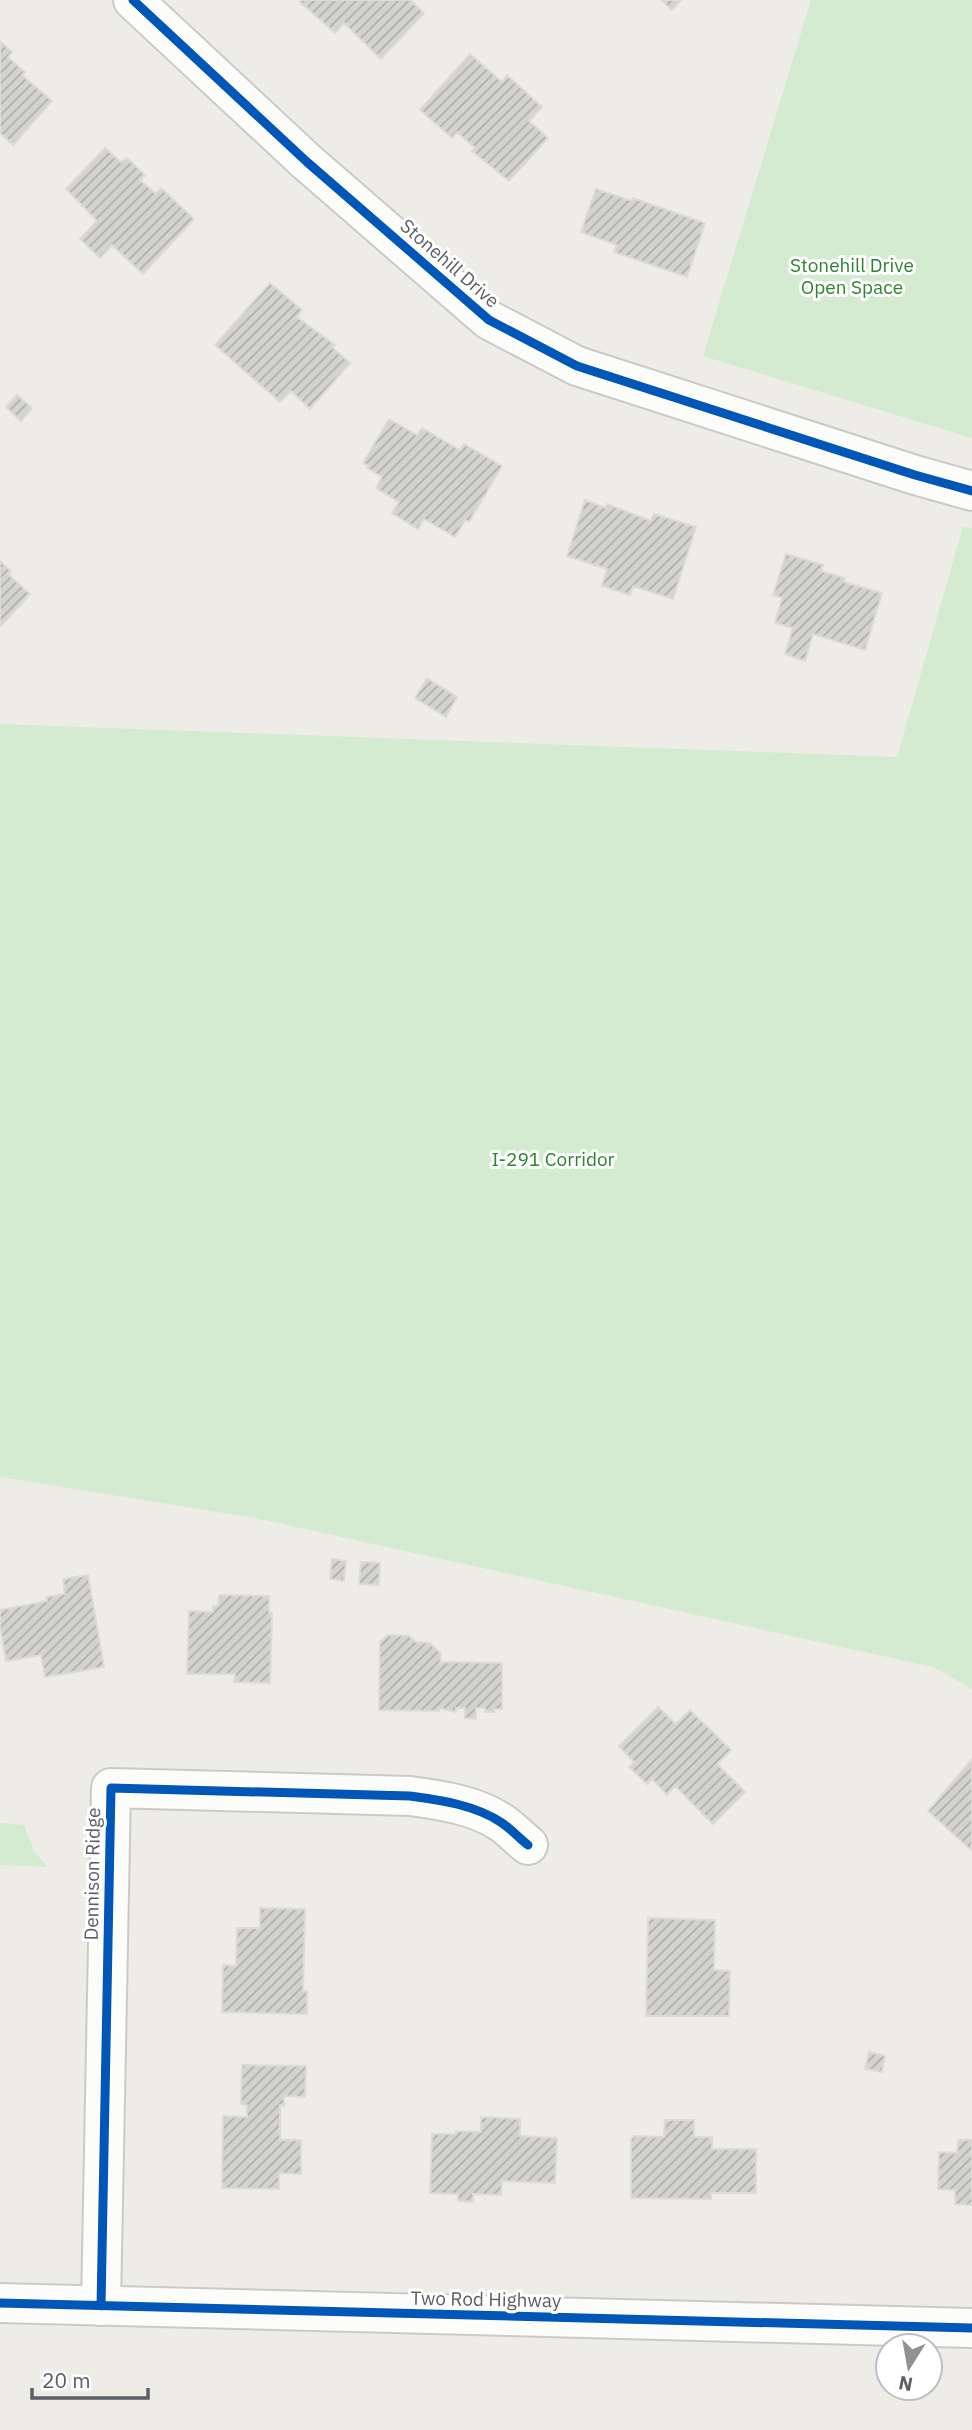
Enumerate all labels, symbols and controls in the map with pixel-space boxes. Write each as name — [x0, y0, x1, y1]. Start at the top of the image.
street label: Stonehill Drive — [395, 213, 505, 313]
park label: Stonehill Drive Open Space — [790, 253, 914, 299]
park label: I-291 Corridor — [491, 1147, 615, 1171]
street label: Dennison Ridge — [79, 1807, 105, 1941]
street label: Two Rod Highway — [410, 2286, 562, 2312]
north arrow — [874, 2332, 944, 2402]
scale bar — [32, 2356, 147, 2400]
text: 20 m — [42, 2366, 91, 2394]
text: N — [897, 2371, 915, 2397]

